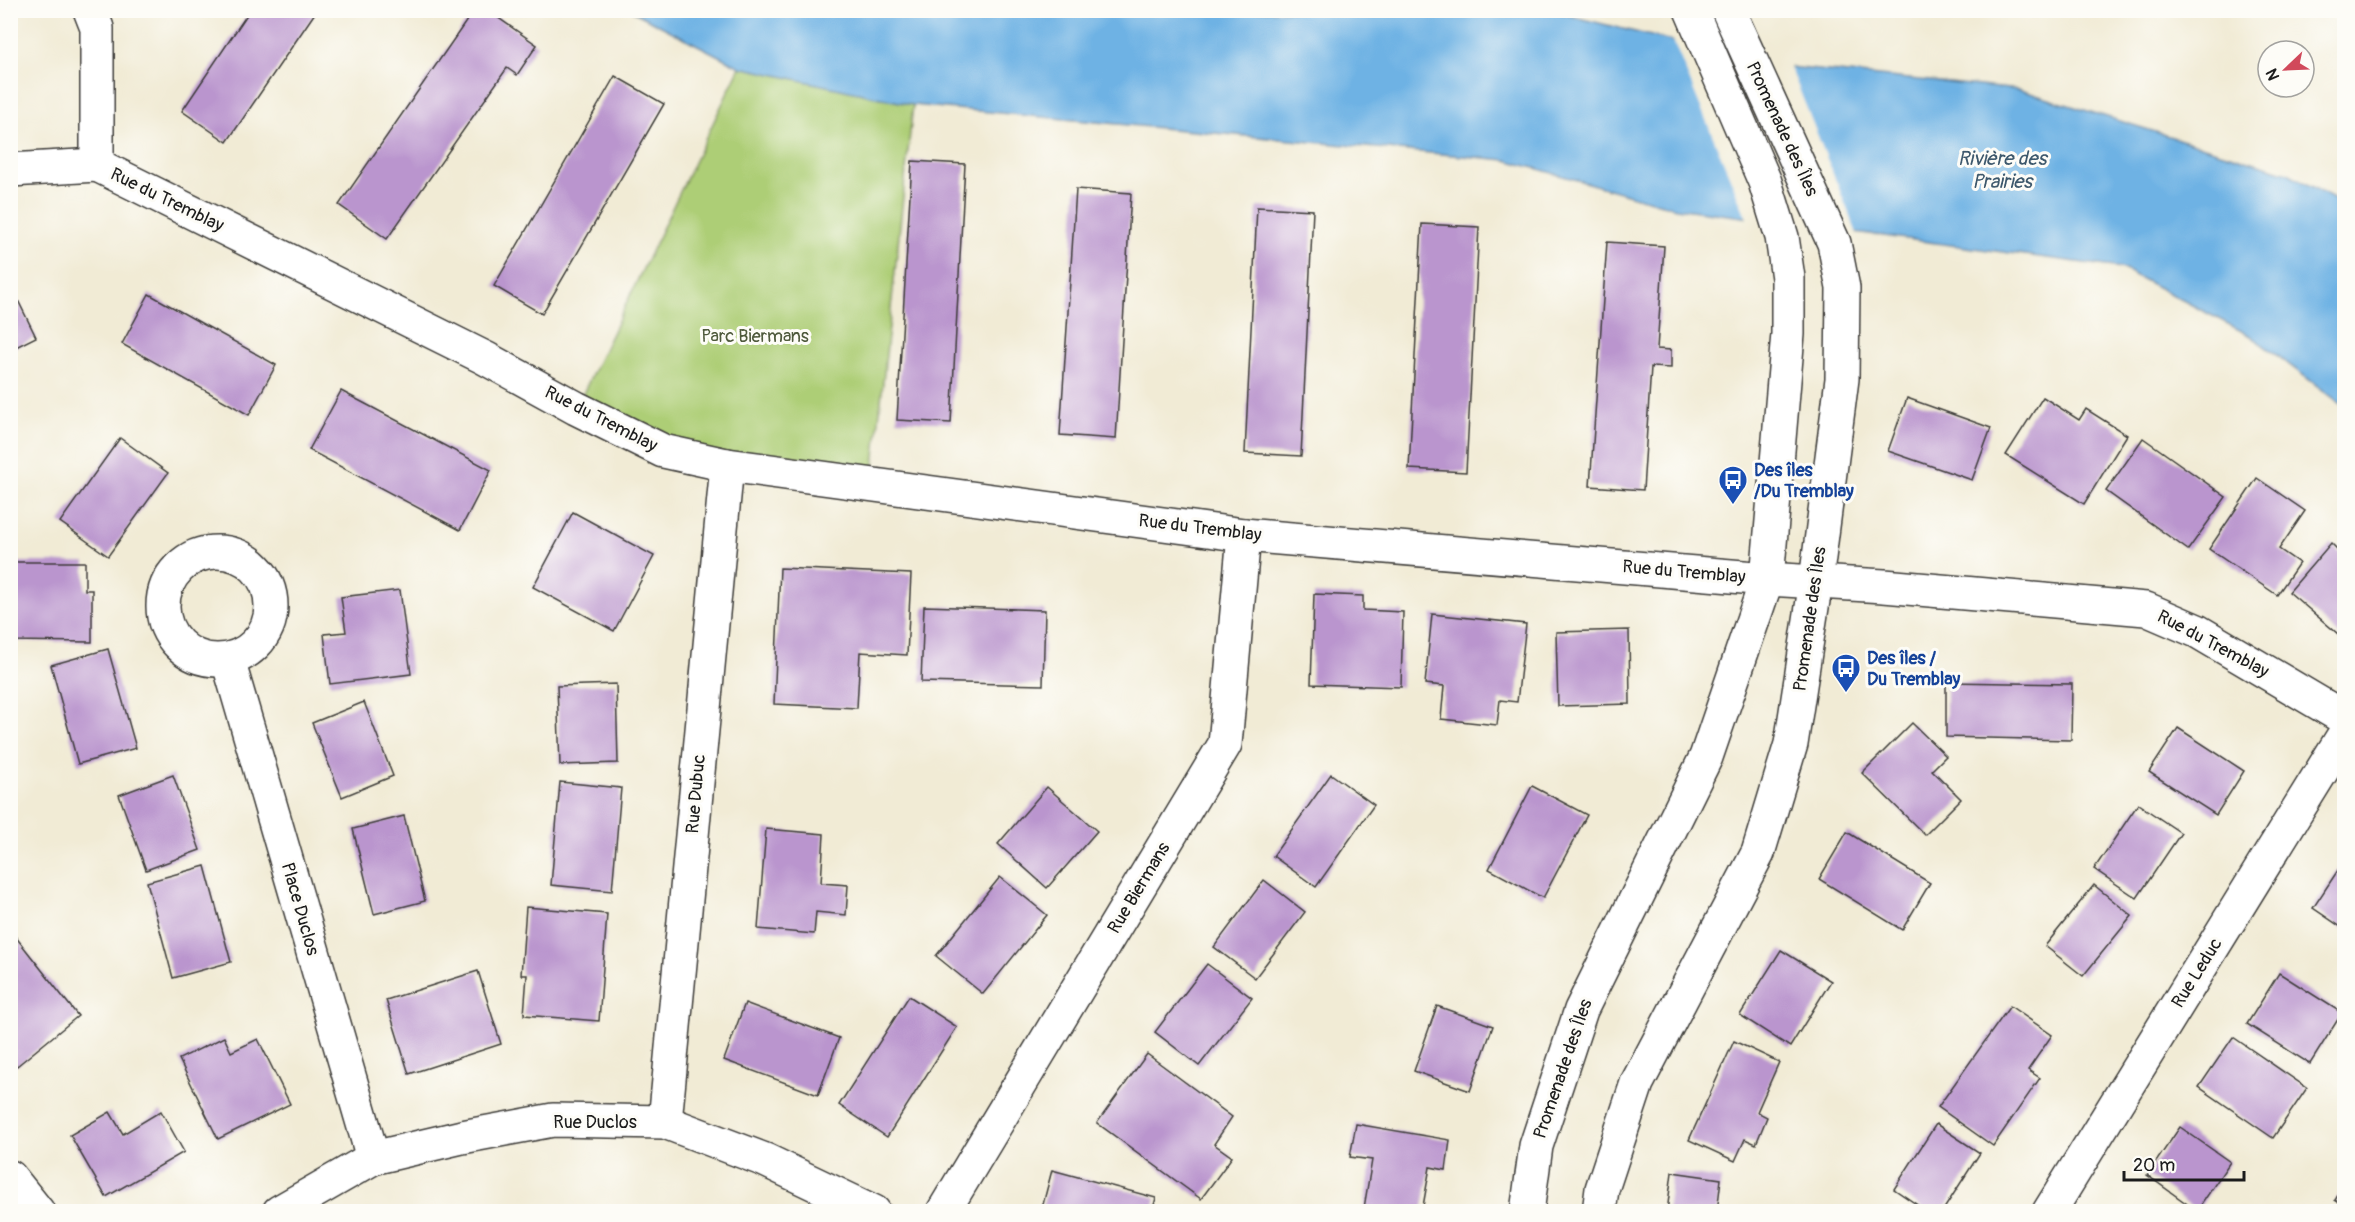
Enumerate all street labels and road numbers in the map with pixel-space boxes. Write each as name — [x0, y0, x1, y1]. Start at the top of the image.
street label: Promenade des Îles — [1741, 58, 1823, 200]
street label: Rue du Tremblay — [106, 163, 228, 238]
street label: Rue du Tremblay — [541, 381, 661, 457]
street label: Rue du Tremblay — [1137, 509, 1263, 547]
street label: Promenade des Îles — [1788, 545, 1832, 693]
street label: Rue du Tremblay — [1622, 555, 1747, 589]
street label: Rue du Tremblay — [2153, 605, 2273, 683]
street label: Rue Dubuc — [681, 754, 711, 834]
street label: Rue Biermans — [1103, 838, 1175, 938]
street label: Place Duclos — [276, 860, 324, 958]
street label: Rue Leduc — [2166, 934, 2228, 1012]
street label: Promenade des Îles — [1528, 996, 1598, 1142]
street label: Rue Duclos — [553, 1111, 637, 1134]

